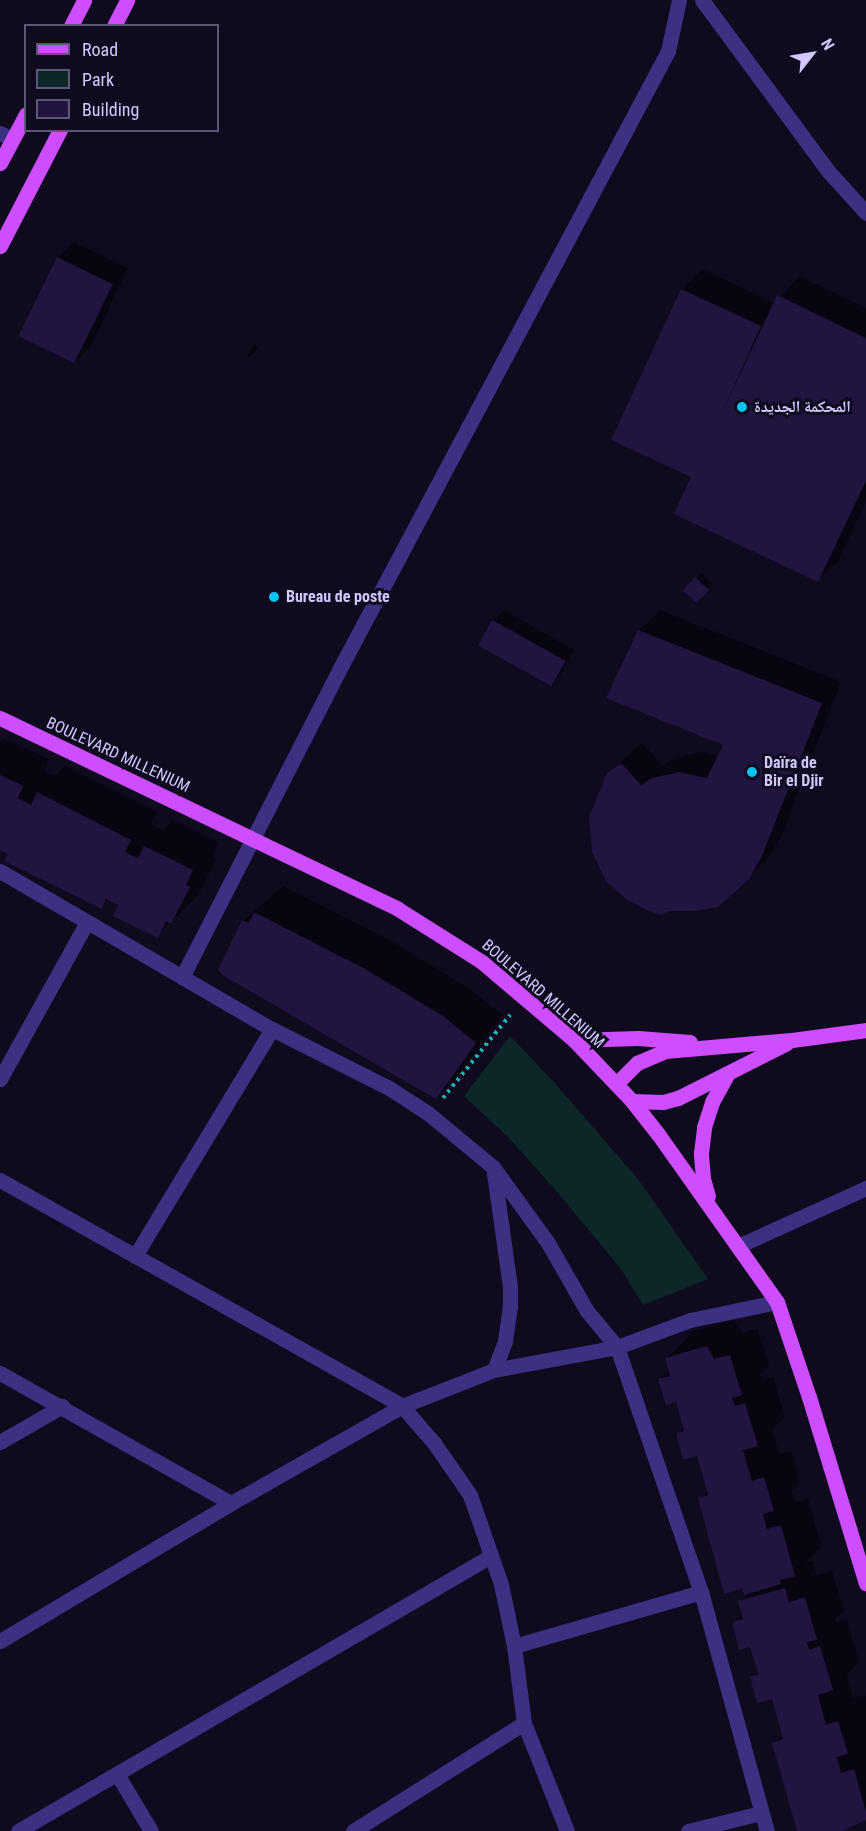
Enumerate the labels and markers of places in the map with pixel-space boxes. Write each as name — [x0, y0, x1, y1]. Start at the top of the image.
place label: المحكمة الجديدة — [754, 397, 851, 417]
marker: المحكمة الجديدة — [735, 400, 749, 414]
place label: Bureau de poste — [286, 587, 390, 607]
marker: Bureau de poste — [267, 590, 281, 604]
place label: Daïra de Bir el Djir — [764, 753, 824, 791]
marker: Daïra de Bir el Djir — [745, 765, 759, 779]

